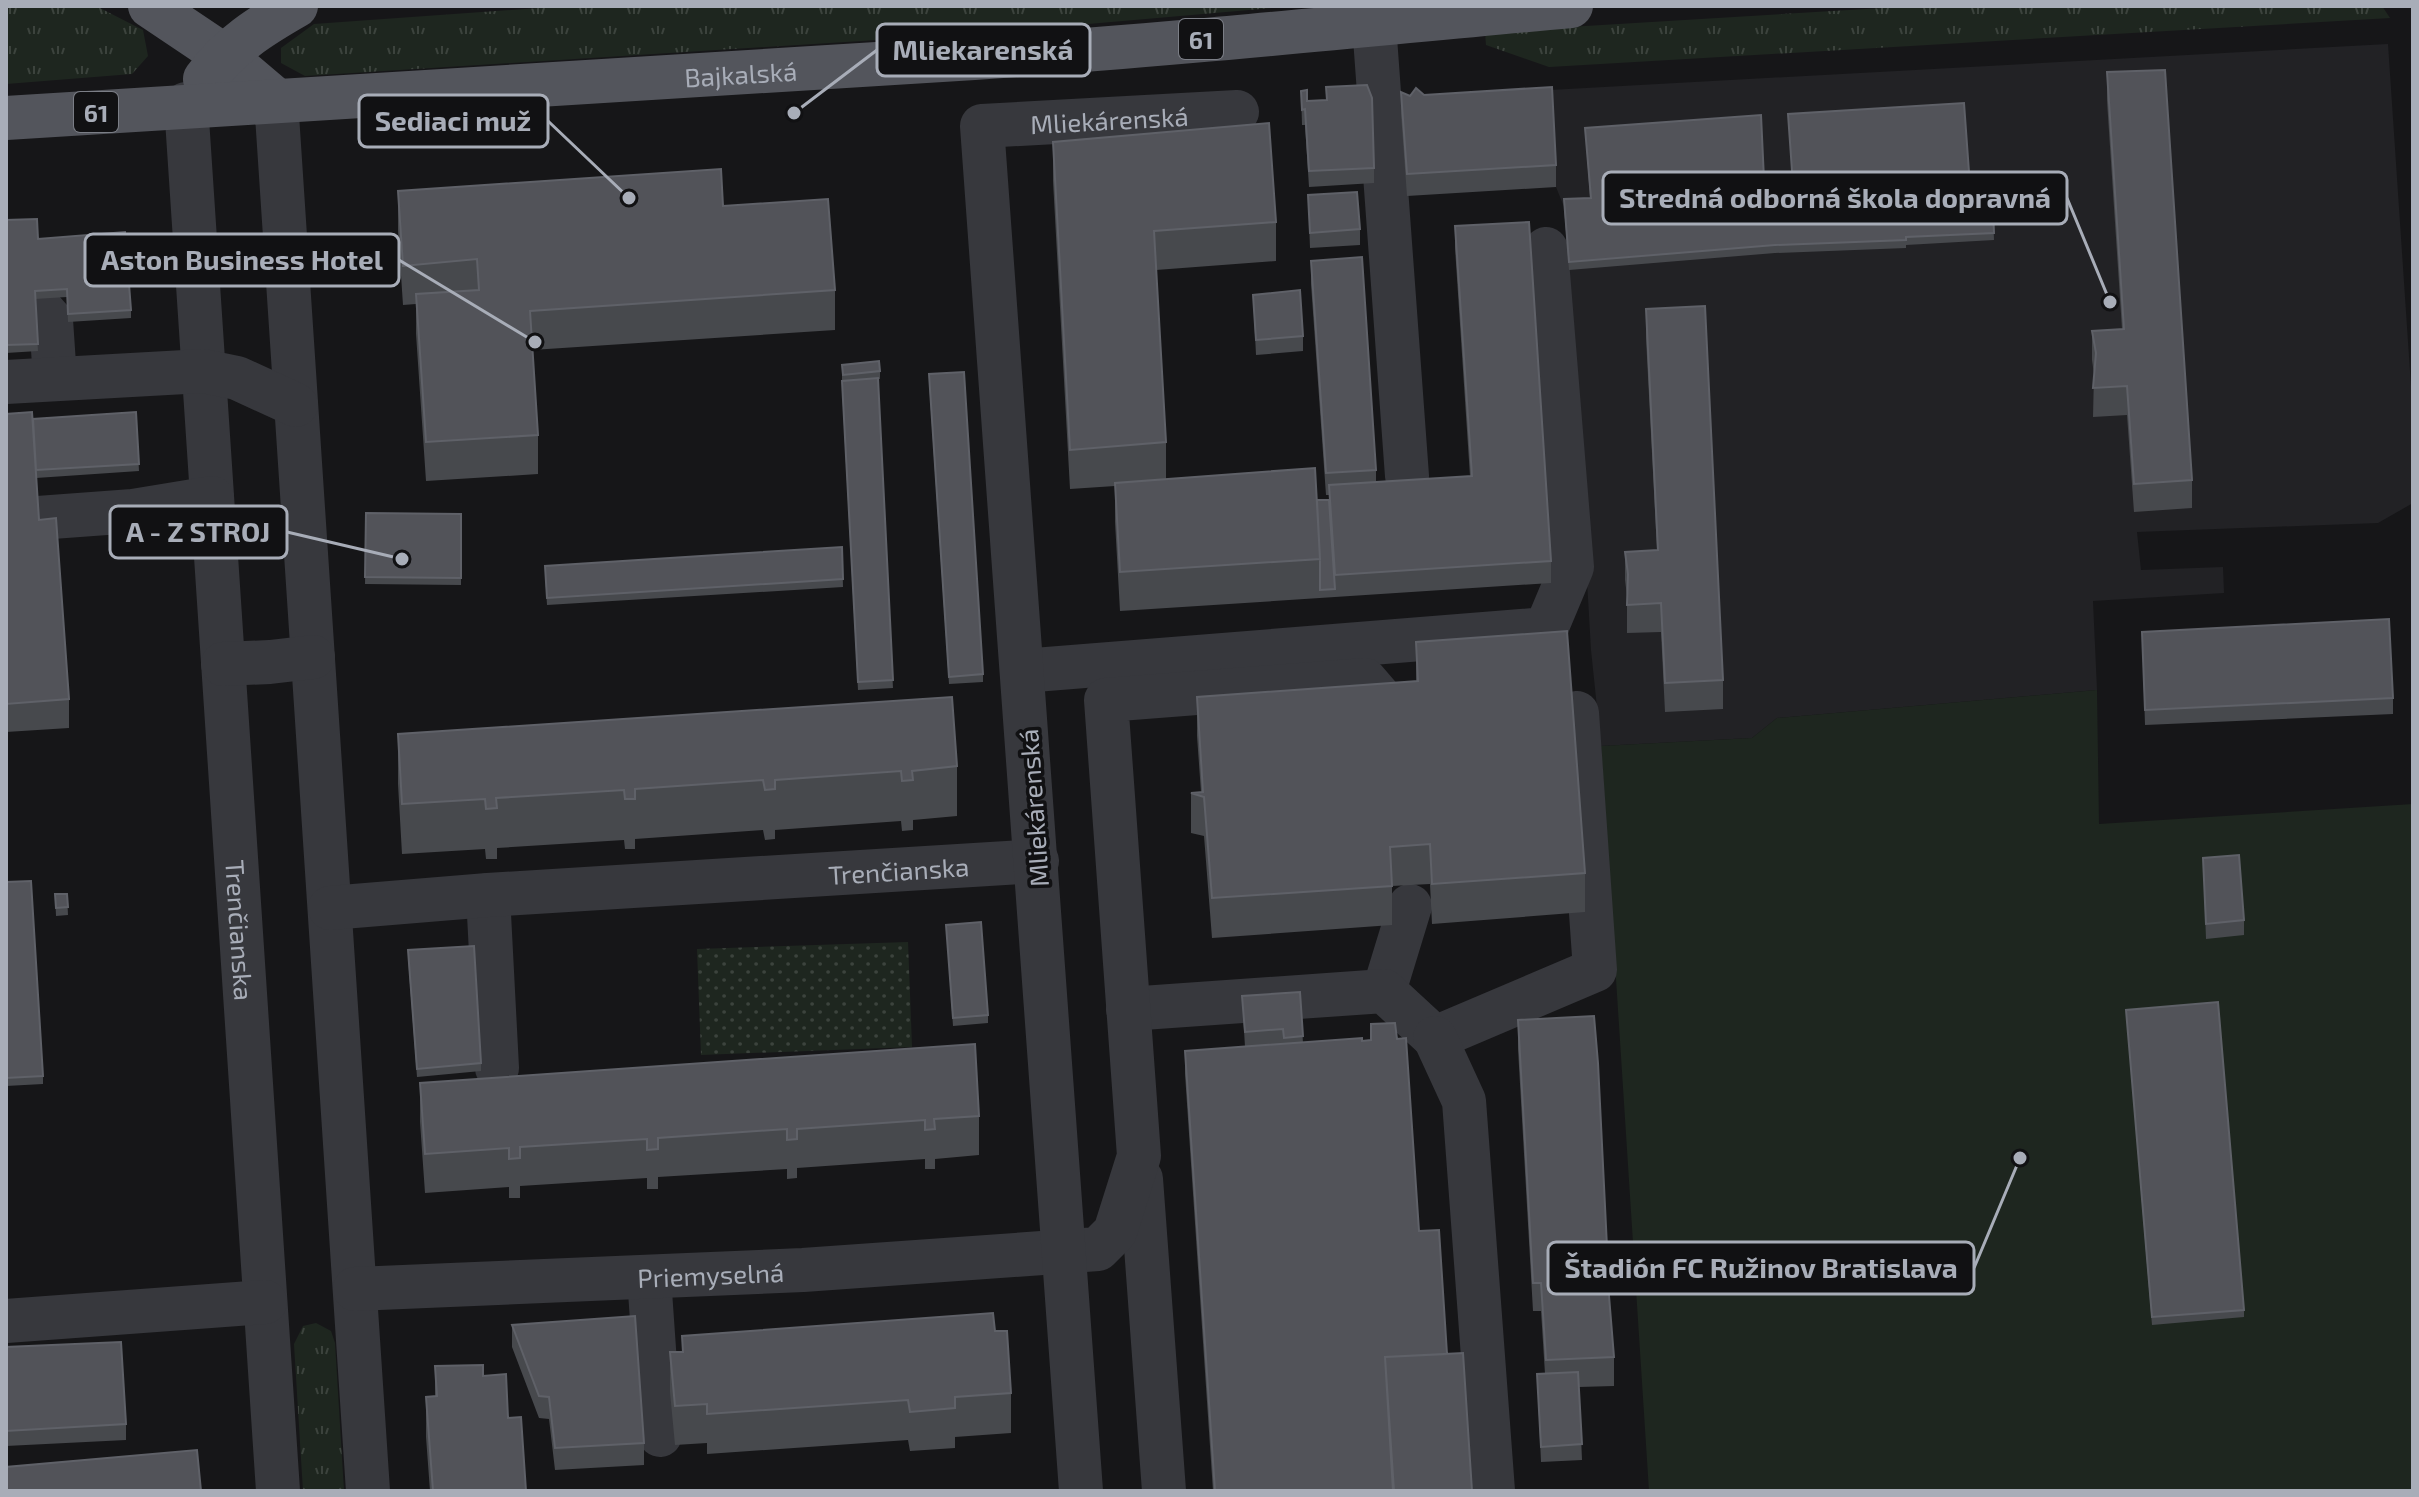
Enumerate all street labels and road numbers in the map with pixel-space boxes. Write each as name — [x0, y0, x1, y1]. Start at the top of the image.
road number: 61 — [1179, 19, 1223, 59]
street label: Bajkalská — [683, 54, 798, 92]
road number: 61 — [74, 92, 118, 132]
street label: Mliekárenská — [1029, 99, 1189, 139]
street label: Mliekárenská — [1012, 728, 1054, 888]
street label: Trenčianska — [827, 850, 970, 889]
street label: Trenčianska — [221, 859, 261, 1002]
street label: Priemyselná — [637, 1255, 785, 1293]

